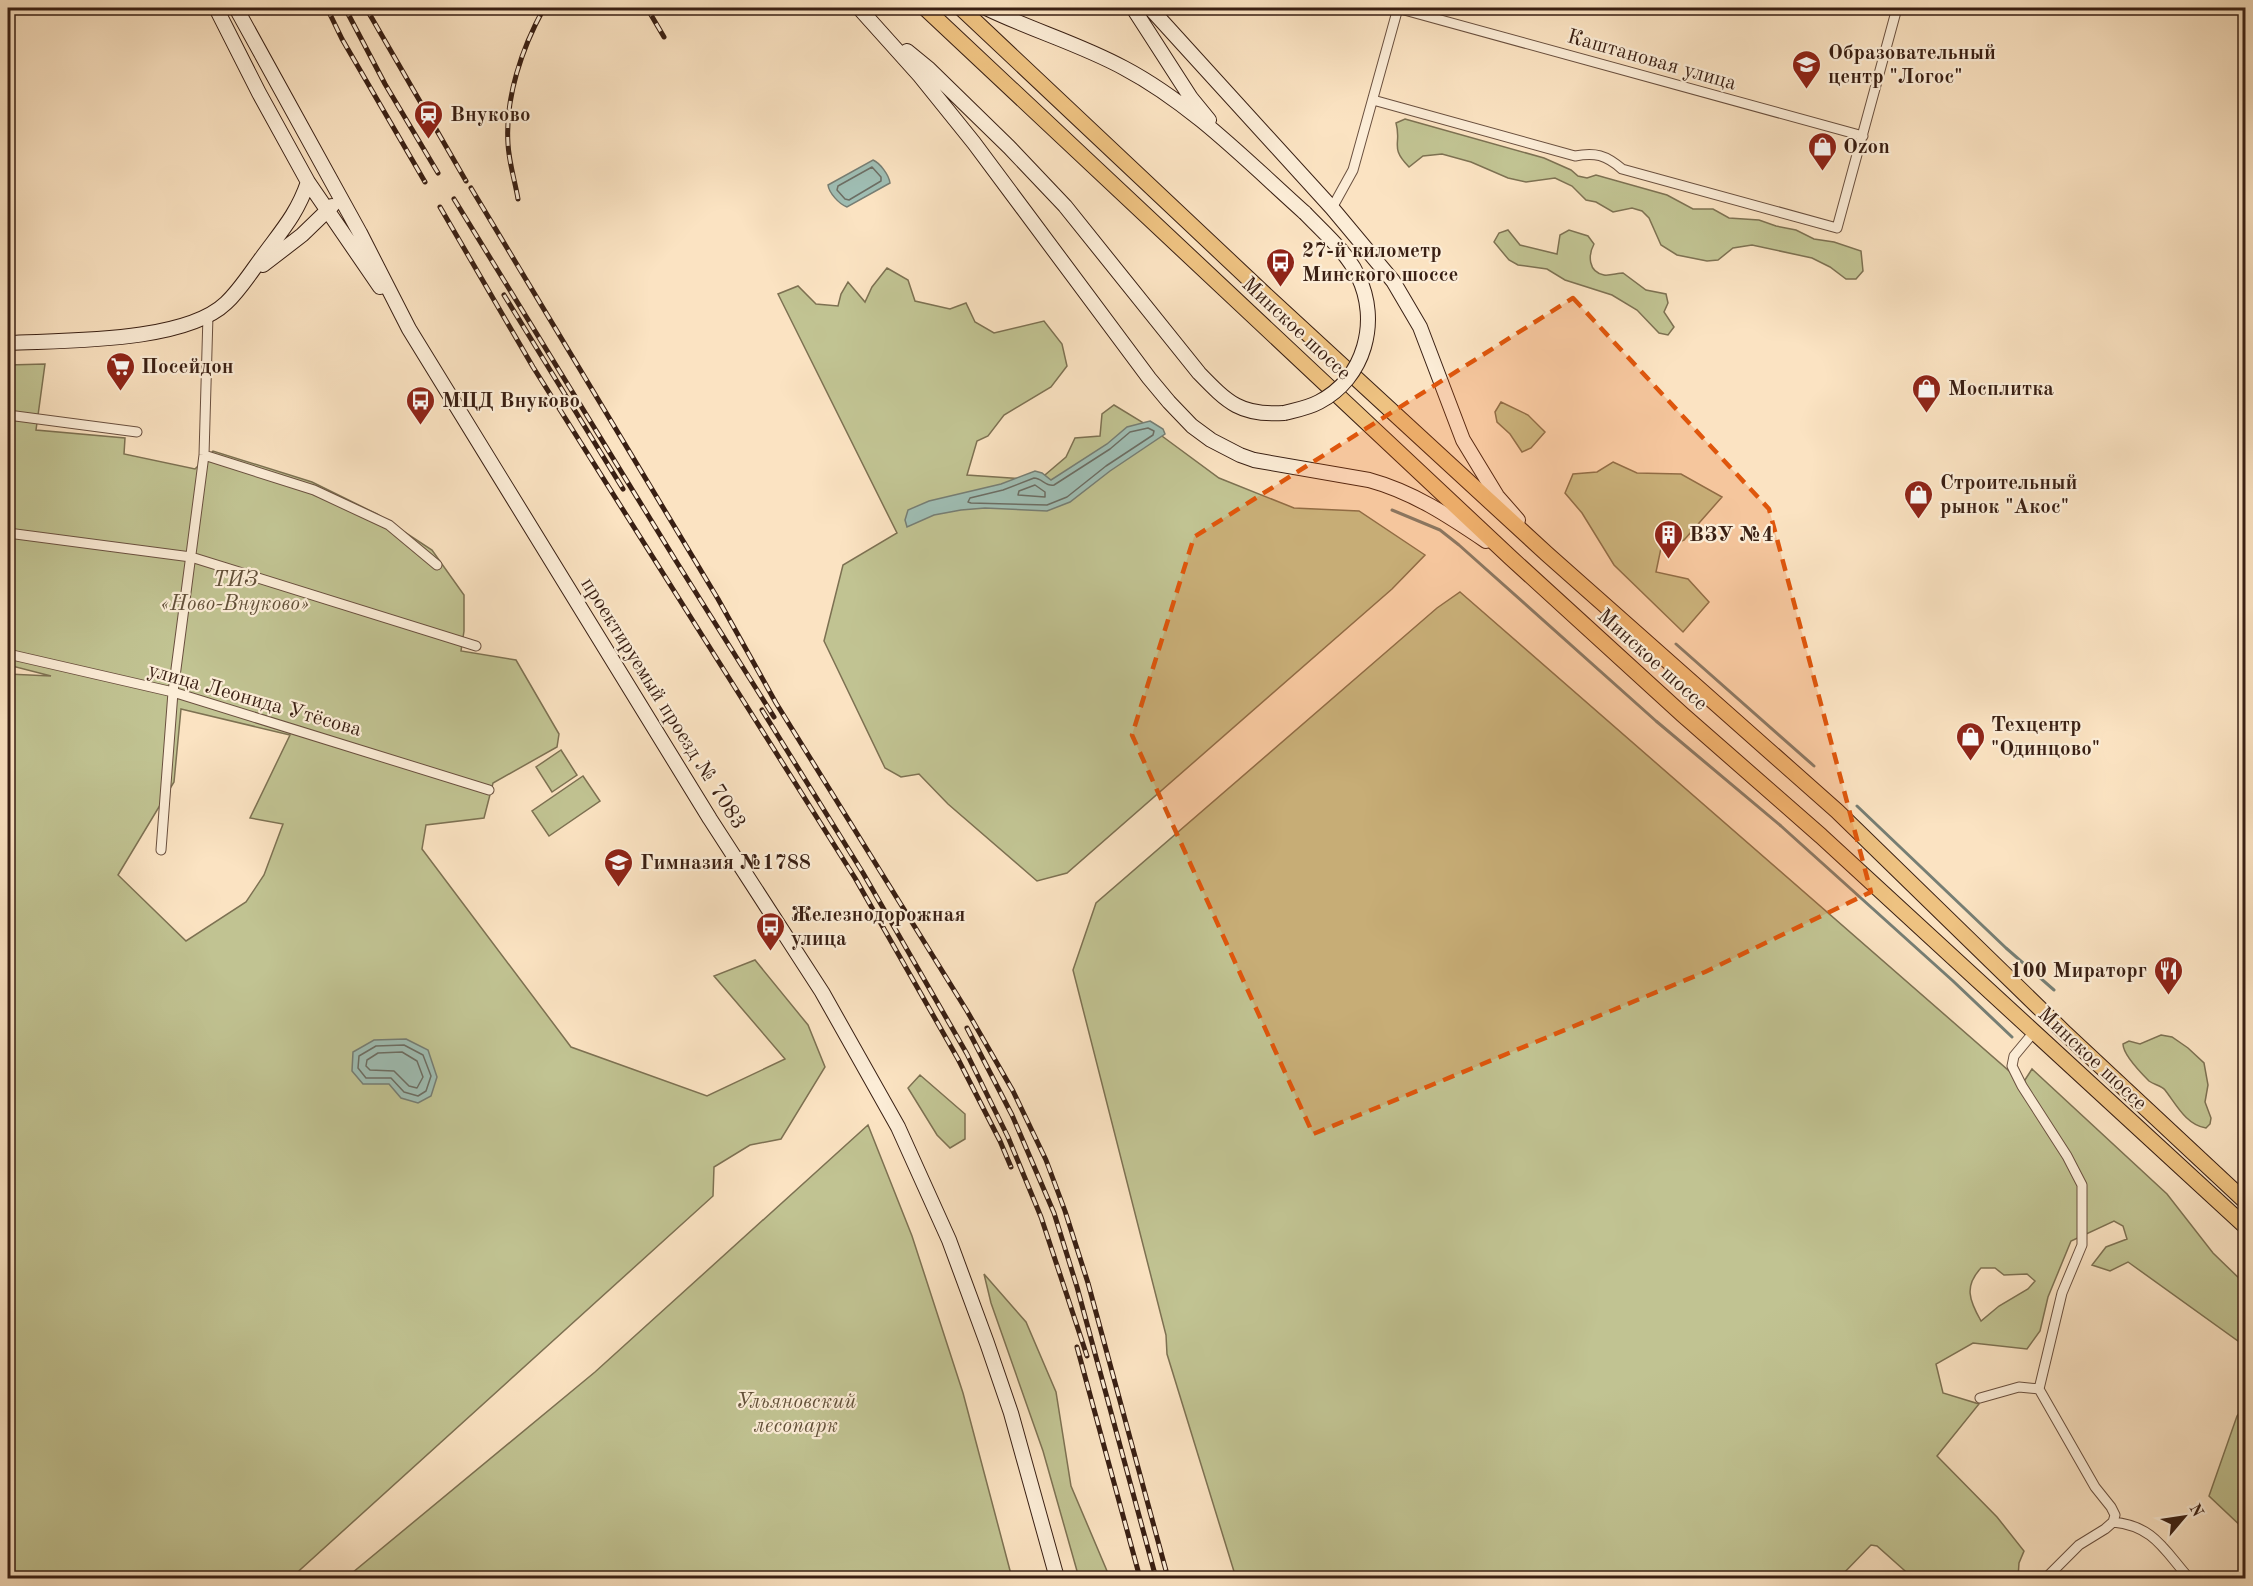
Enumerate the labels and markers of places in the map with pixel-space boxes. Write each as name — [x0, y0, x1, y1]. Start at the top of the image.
place label: Образовательный центр "Логос" — [1828, 43, 1996, 88]
school or university icon: Образовательный центр "Логос" — [1791, 48, 1823, 90]
station icon: Внуково — [413, 98, 445, 140]
place label: Внуково — [450, 105, 531, 126]
shop icon: Ozon — [1806, 130, 1838, 172]
place label: Ozon — [1843, 137, 1890, 158]
place label: 27-й километр Минского шоссе — [1302, 241, 1459, 286]
bus stop icon: 27-й километр Минского шоссе — [1265, 246, 1297, 288]
supermarket icon: Посейдон — [104, 350, 136, 392]
place label: Посейдон — [141, 357, 234, 378]
shop icon: Мосплитка — [1911, 372, 1943, 414]
place label: Мосплитка — [1948, 379, 2054, 400]
bus stop icon: МЦД Внуково — [405, 384, 437, 426]
place label: МЦД Внуково — [442, 391, 580, 412]
place label: Строительный рынок "Акос" — [1940, 473, 2078, 518]
shop icon: Строительный рынок "Акос" — [1903, 478, 1935, 520]
building icon: ВЗУ №4 — [1652, 518, 1684, 560]
place label: ВЗУ №4 — [1689, 525, 1774, 546]
place label: Техцентр "Одинцово" — [1991, 715, 2100, 760]
shop icon: Техцентр "Одинцово" — [1954, 720, 1986, 762]
school or university icon: Гимназия №1788 — [603, 846, 635, 888]
place label: Гимназия №1788 — [640, 853, 811, 874]
place label: Железнодорожная улица — [791, 905, 966, 950]
bus stop icon: Железнодорожная улица — [754, 910, 786, 952]
restaurant icon: 100 Мираторг — [2152, 954, 2184, 996]
place label: 100 Мираторг — [2010, 961, 2147, 982]

